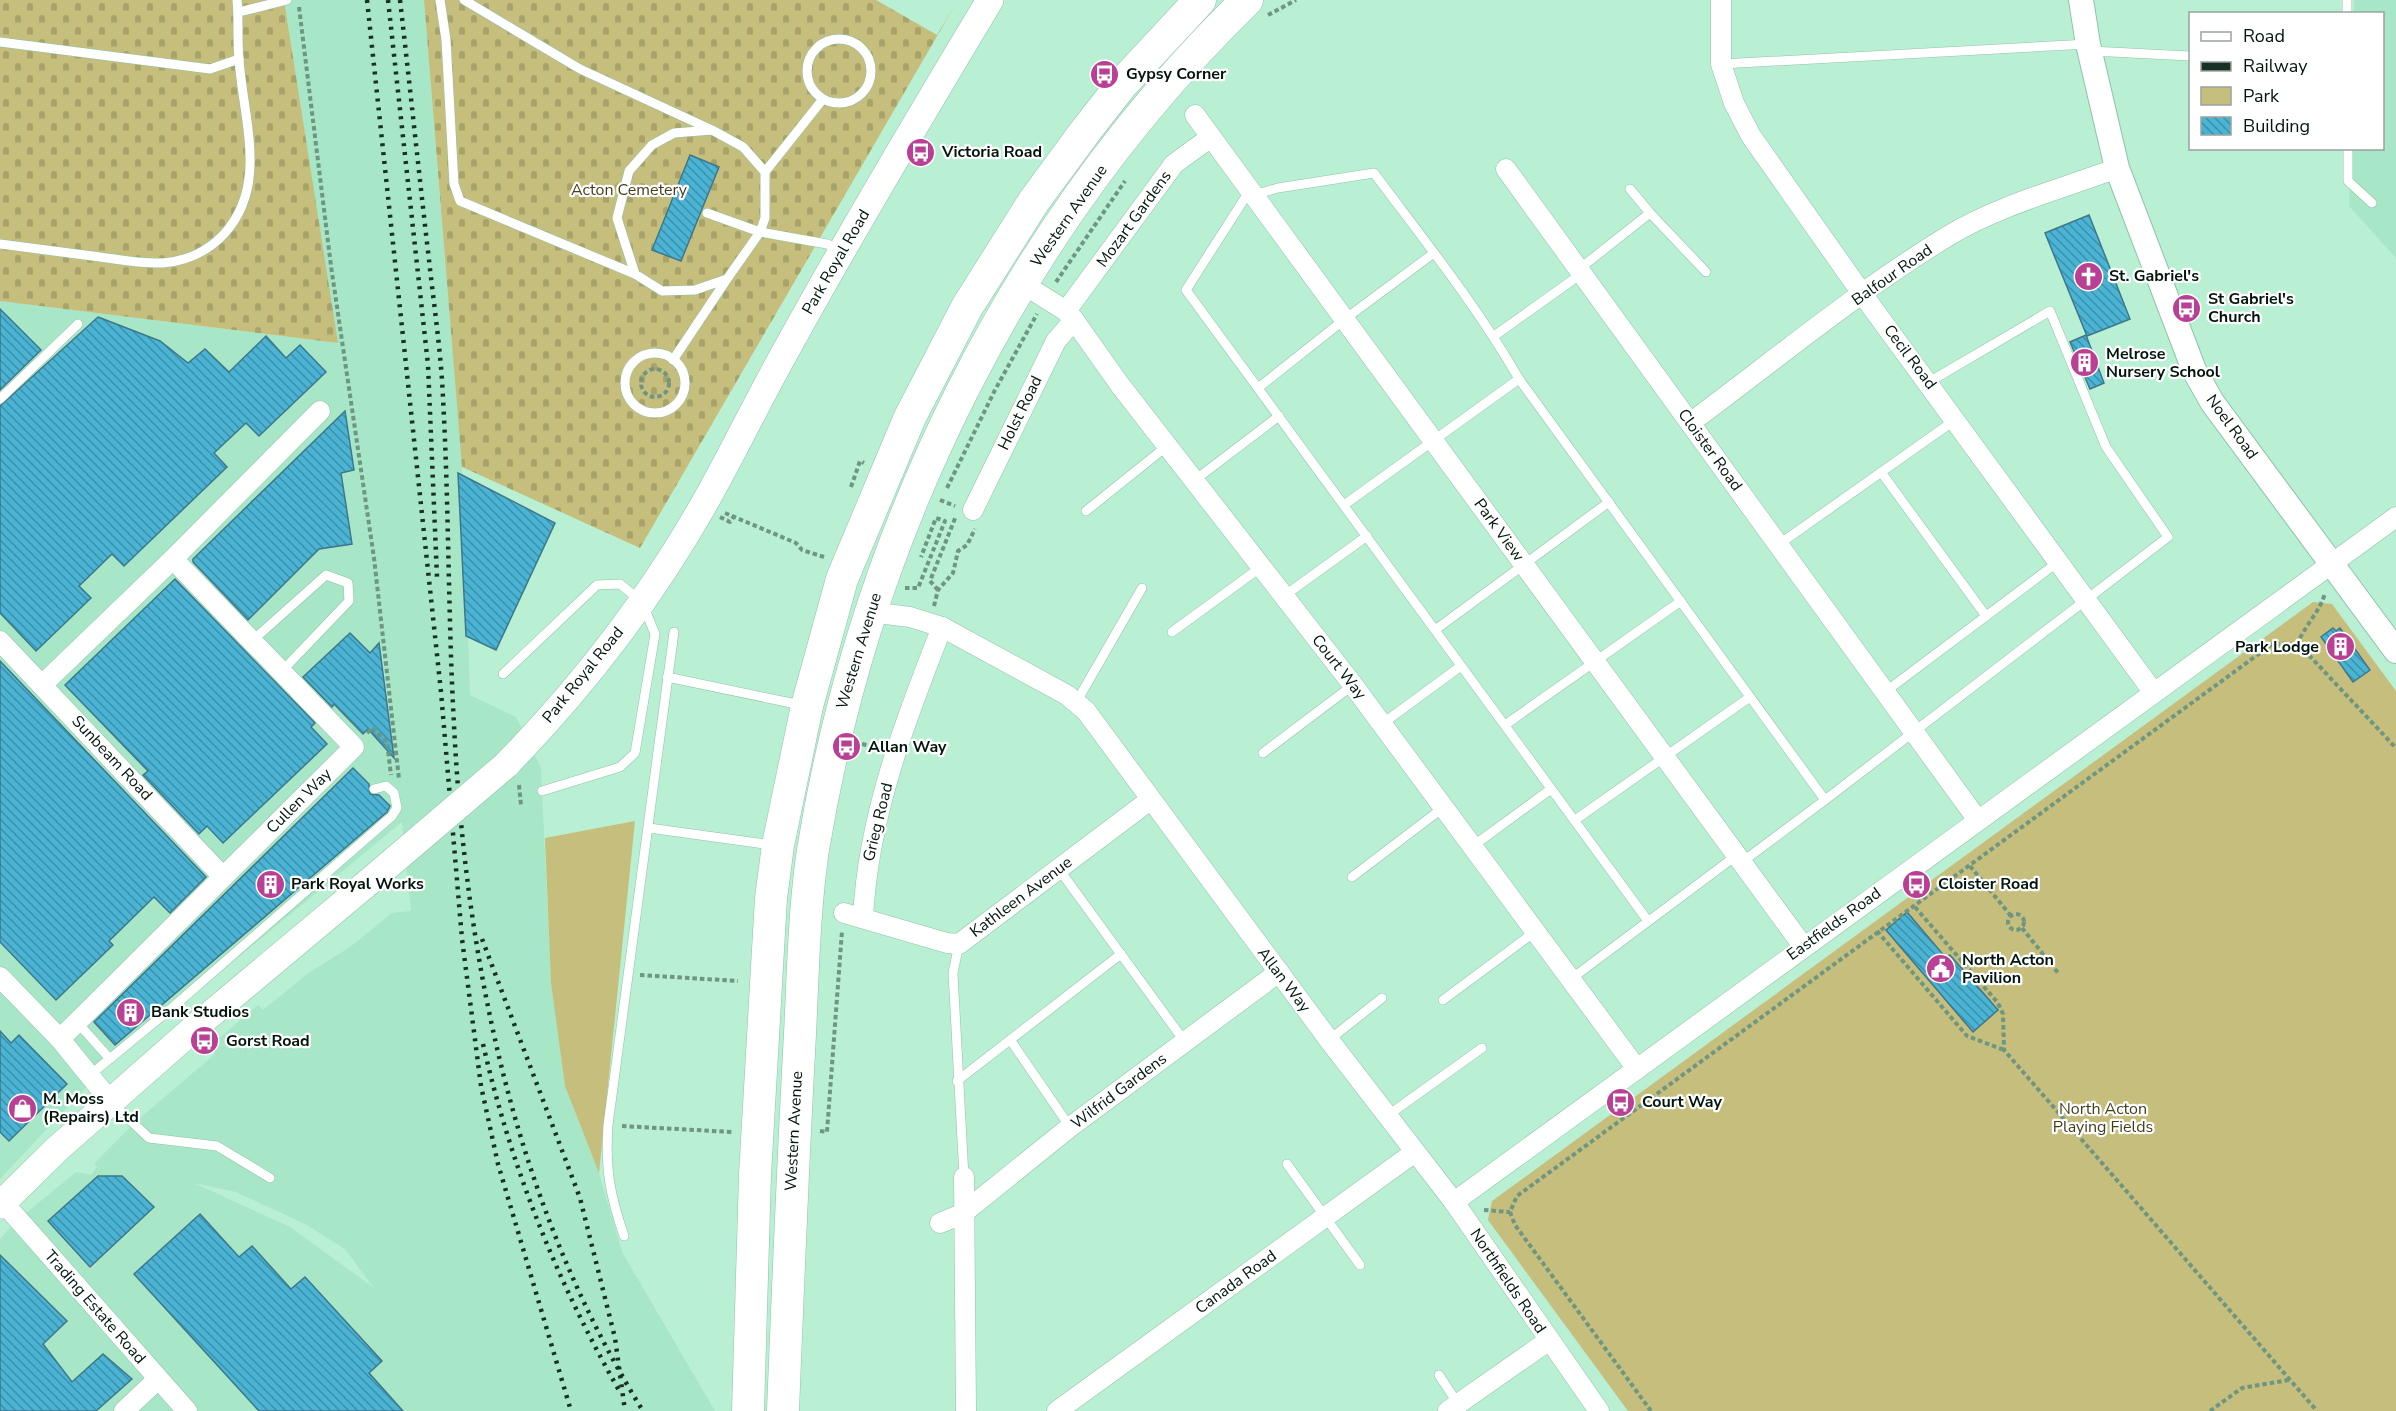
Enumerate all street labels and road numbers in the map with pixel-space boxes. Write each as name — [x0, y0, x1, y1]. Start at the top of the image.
street label: Western Avenue — [1026, 160, 1112, 272]
street label: Mozart Gardens — [1091, 166, 1177, 272]
street label: Park Royal Road — [797, 205, 875, 319]
street label: Balfour Road — [1847, 239, 1937, 311]
street label: Cecil Road — [1878, 320, 1942, 394]
street label: Holst Road — [993, 372, 1047, 454]
street label: Noel Road — [2201, 390, 2263, 464]
street label: Cloister Road — [1673, 404, 1747, 496]
street label: Park View — [1469, 494, 1530, 566]
street label: Western Avenue — [831, 590, 887, 712]
street label: Park Royal Road — [537, 622, 629, 728]
street label: Court Way — [1307, 630, 1372, 705]
street label: Sunbeam Road — [67, 711, 157, 805]
street label: Cullen Way — [262, 763, 337, 838]
street label: Grieg Road — [858, 780, 898, 864]
street label: Kathleen Avenue — [965, 851, 1077, 943]
street label: Eastfields Road — [1782, 882, 1886, 966]
street label: Allan Way — [1252, 943, 1316, 1018]
street label: Wilfrid Gardens — [1067, 1048, 1171, 1134]
street label: Western Avenue — [780, 1070, 808, 1192]
street label: Northfields Road — [1465, 1224, 1551, 1338]
street label: Trading Estate Road — [39, 1245, 151, 1369]
street label: Canada Road — [1191, 1245, 1281, 1319]

